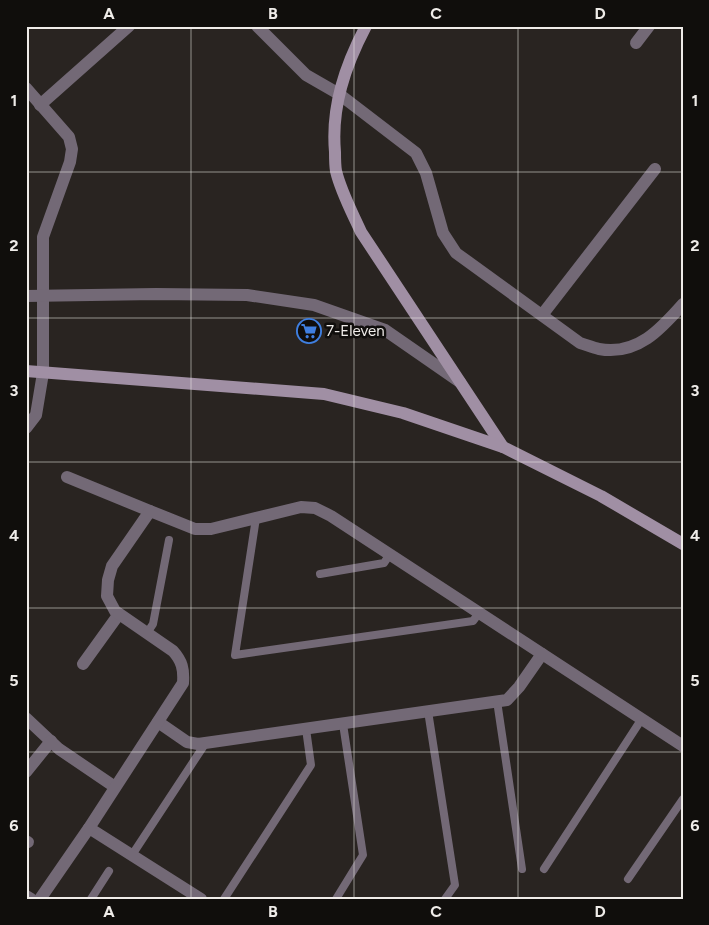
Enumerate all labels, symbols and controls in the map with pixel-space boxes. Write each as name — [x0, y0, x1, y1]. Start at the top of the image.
text: A — [103, 4, 115, 23]
text: B — [268, 4, 278, 23]
text: C — [430, 4, 442, 23]
text: D — [594, 4, 606, 23]
text: 1 — [11, 91, 17, 110]
text: 1 — [692, 91, 698, 110]
text: 2 — [9, 236, 19, 255]
text: 2 — [690, 236, 700, 255]
supermarket icon: 7-Eleven — [296, 318, 322, 344]
place label: 7-Eleven — [326, 322, 385, 340]
text: 3 — [10, 381, 19, 400]
text: 3 — [691, 381, 700, 400]
text: 4 — [9, 526, 19, 545]
text: 4 — [690, 526, 700, 545]
text: 5 — [9, 671, 19, 690]
text: 5 — [690, 671, 700, 690]
text: 6 — [9, 816, 19, 835]
text: 6 — [690, 816, 700, 835]
text: A — [103, 902, 115, 921]
text: B — [268, 902, 278, 921]
text: C — [430, 902, 442, 921]
text: D — [594, 902, 606, 921]

